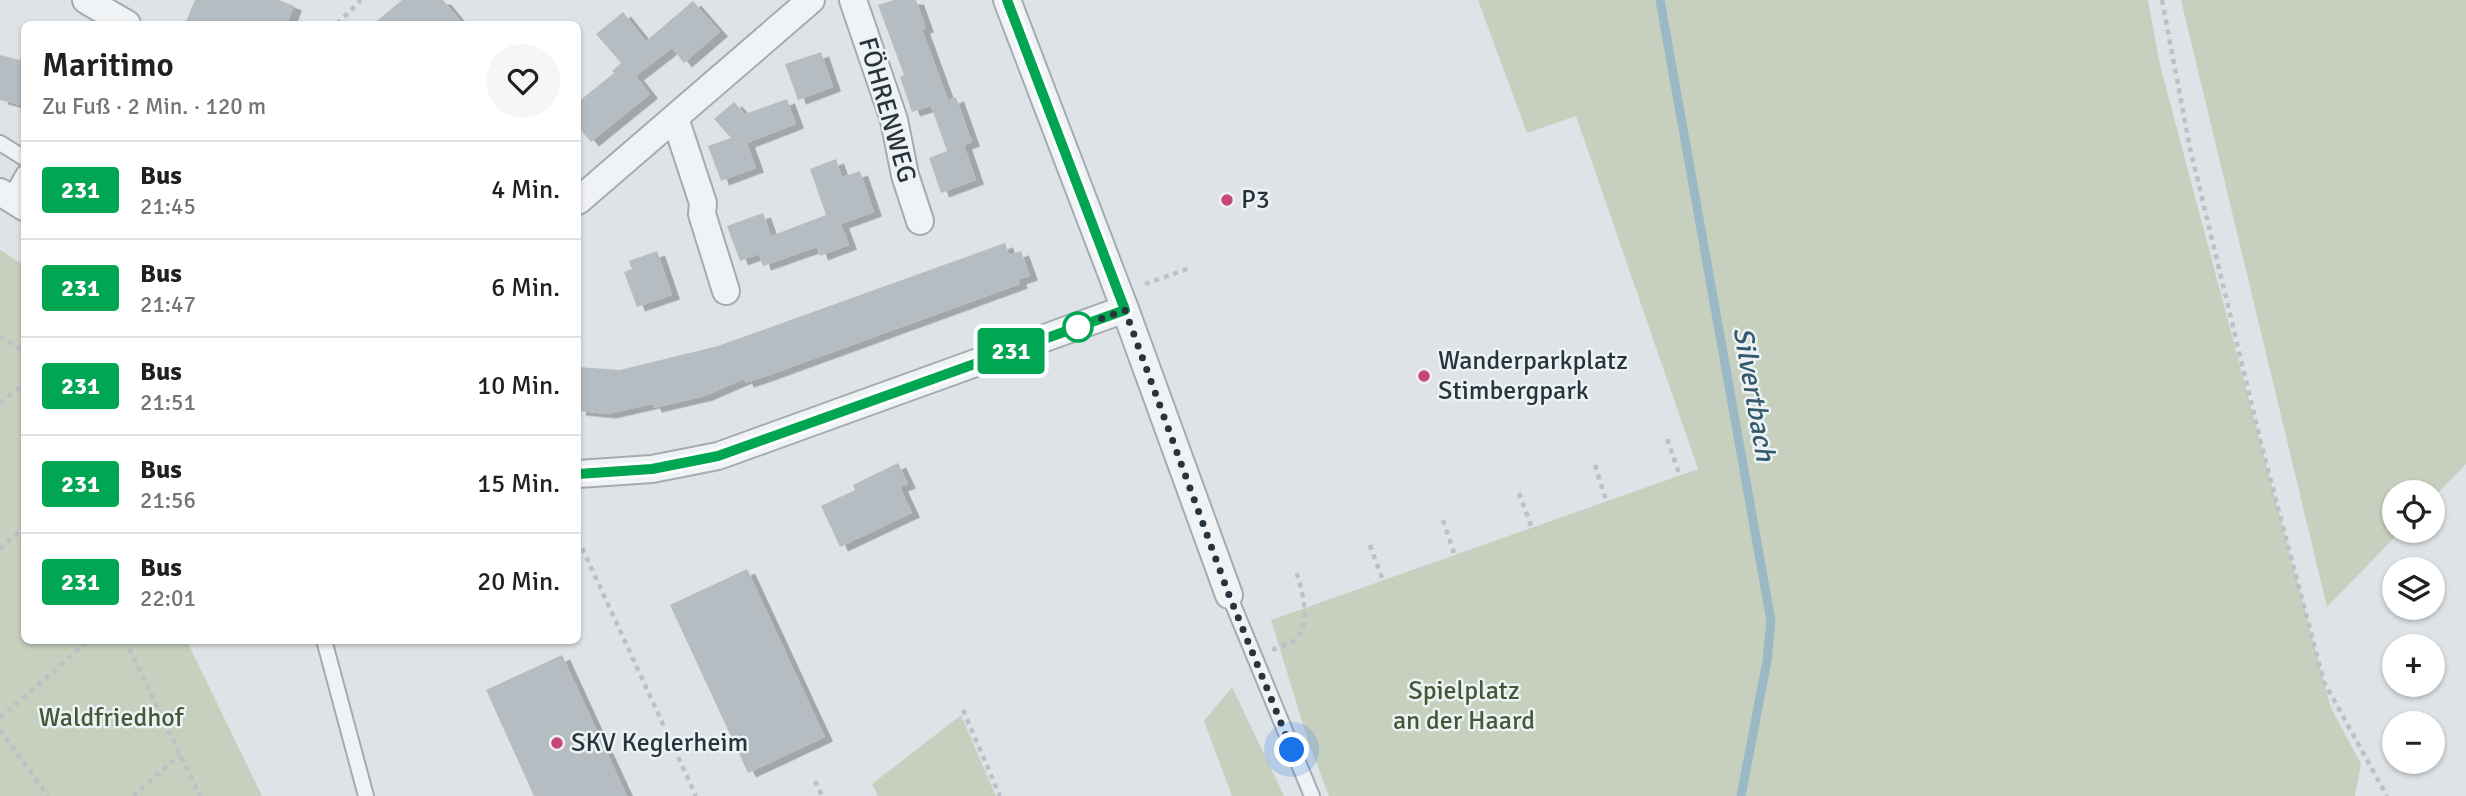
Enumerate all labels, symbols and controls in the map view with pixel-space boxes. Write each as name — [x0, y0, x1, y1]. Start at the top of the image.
street label: FÖHRENWEG — [851, 34, 923, 186]
button: heart — [486, 44, 560, 118]
text: Maritimo — [42, 45, 174, 86]
text: Zu Fuß · 2 Min. · 120 m — [42, 92, 266, 121]
text: Bus — [140, 160, 182, 192]
text: 4 Min. — [491, 174, 560, 206]
text: 231 — [61, 175, 100, 205]
place label: P3 — [1241, 184, 1270, 216]
text: 21:45 — [140, 192, 196, 221]
marker: P3 — [1219, 192, 1235, 208]
text: Bus — [140, 258, 182, 290]
text: 6 Min. — [491, 272, 560, 304]
text: 231 — [61, 273, 100, 303]
text: 21:47 — [140, 290, 196, 319]
unlabelled marker — [1063, 312, 1093, 342]
water label: Silvertbach — [1725, 324, 1783, 464]
line badge: 231 — [971, 328, 1051, 374]
text: 231 — [992, 336, 1030, 366]
place label: Wanderparkplatz Stimbergpark — [1438, 345, 1628, 407]
text: Bus — [140, 356, 182, 388]
marker: Wanderparkplatz Stimbergpark — [1416, 368, 1432, 384]
text: 10 Min. — [477, 370, 560, 402]
text: 231 — [61, 371, 100, 401]
text: 21:51 — [140, 388, 196, 417]
text: Bus — [140, 454, 182, 486]
text: 15 Min. — [477, 468, 560, 500]
text: 231 — [61, 469, 100, 499]
map controls — [2382, 480, 2445, 774]
button: locate — [2382, 480, 2445, 543]
text: 21:56 — [140, 486, 196, 515]
text: Bus — [140, 552, 182, 584]
button: layers — [2382, 557, 2445, 620]
text: 20 Min. — [477, 566, 560, 598]
text: 231 — [61, 567, 100, 597]
text: 22:01 — [140, 584, 196, 613]
button: + — [2382, 634, 2445, 697]
park label: Spielplatz an der Haard — [1393, 675, 1535, 737]
park label: Waldfriedhof — [39, 702, 185, 734]
button: − — [2382, 711, 2445, 774]
place label: SKV Keglerheim — [571, 727, 748, 759]
your location — [1274, 732, 1309, 767]
marker: SKV Keglerheim — [549, 735, 565, 751]

